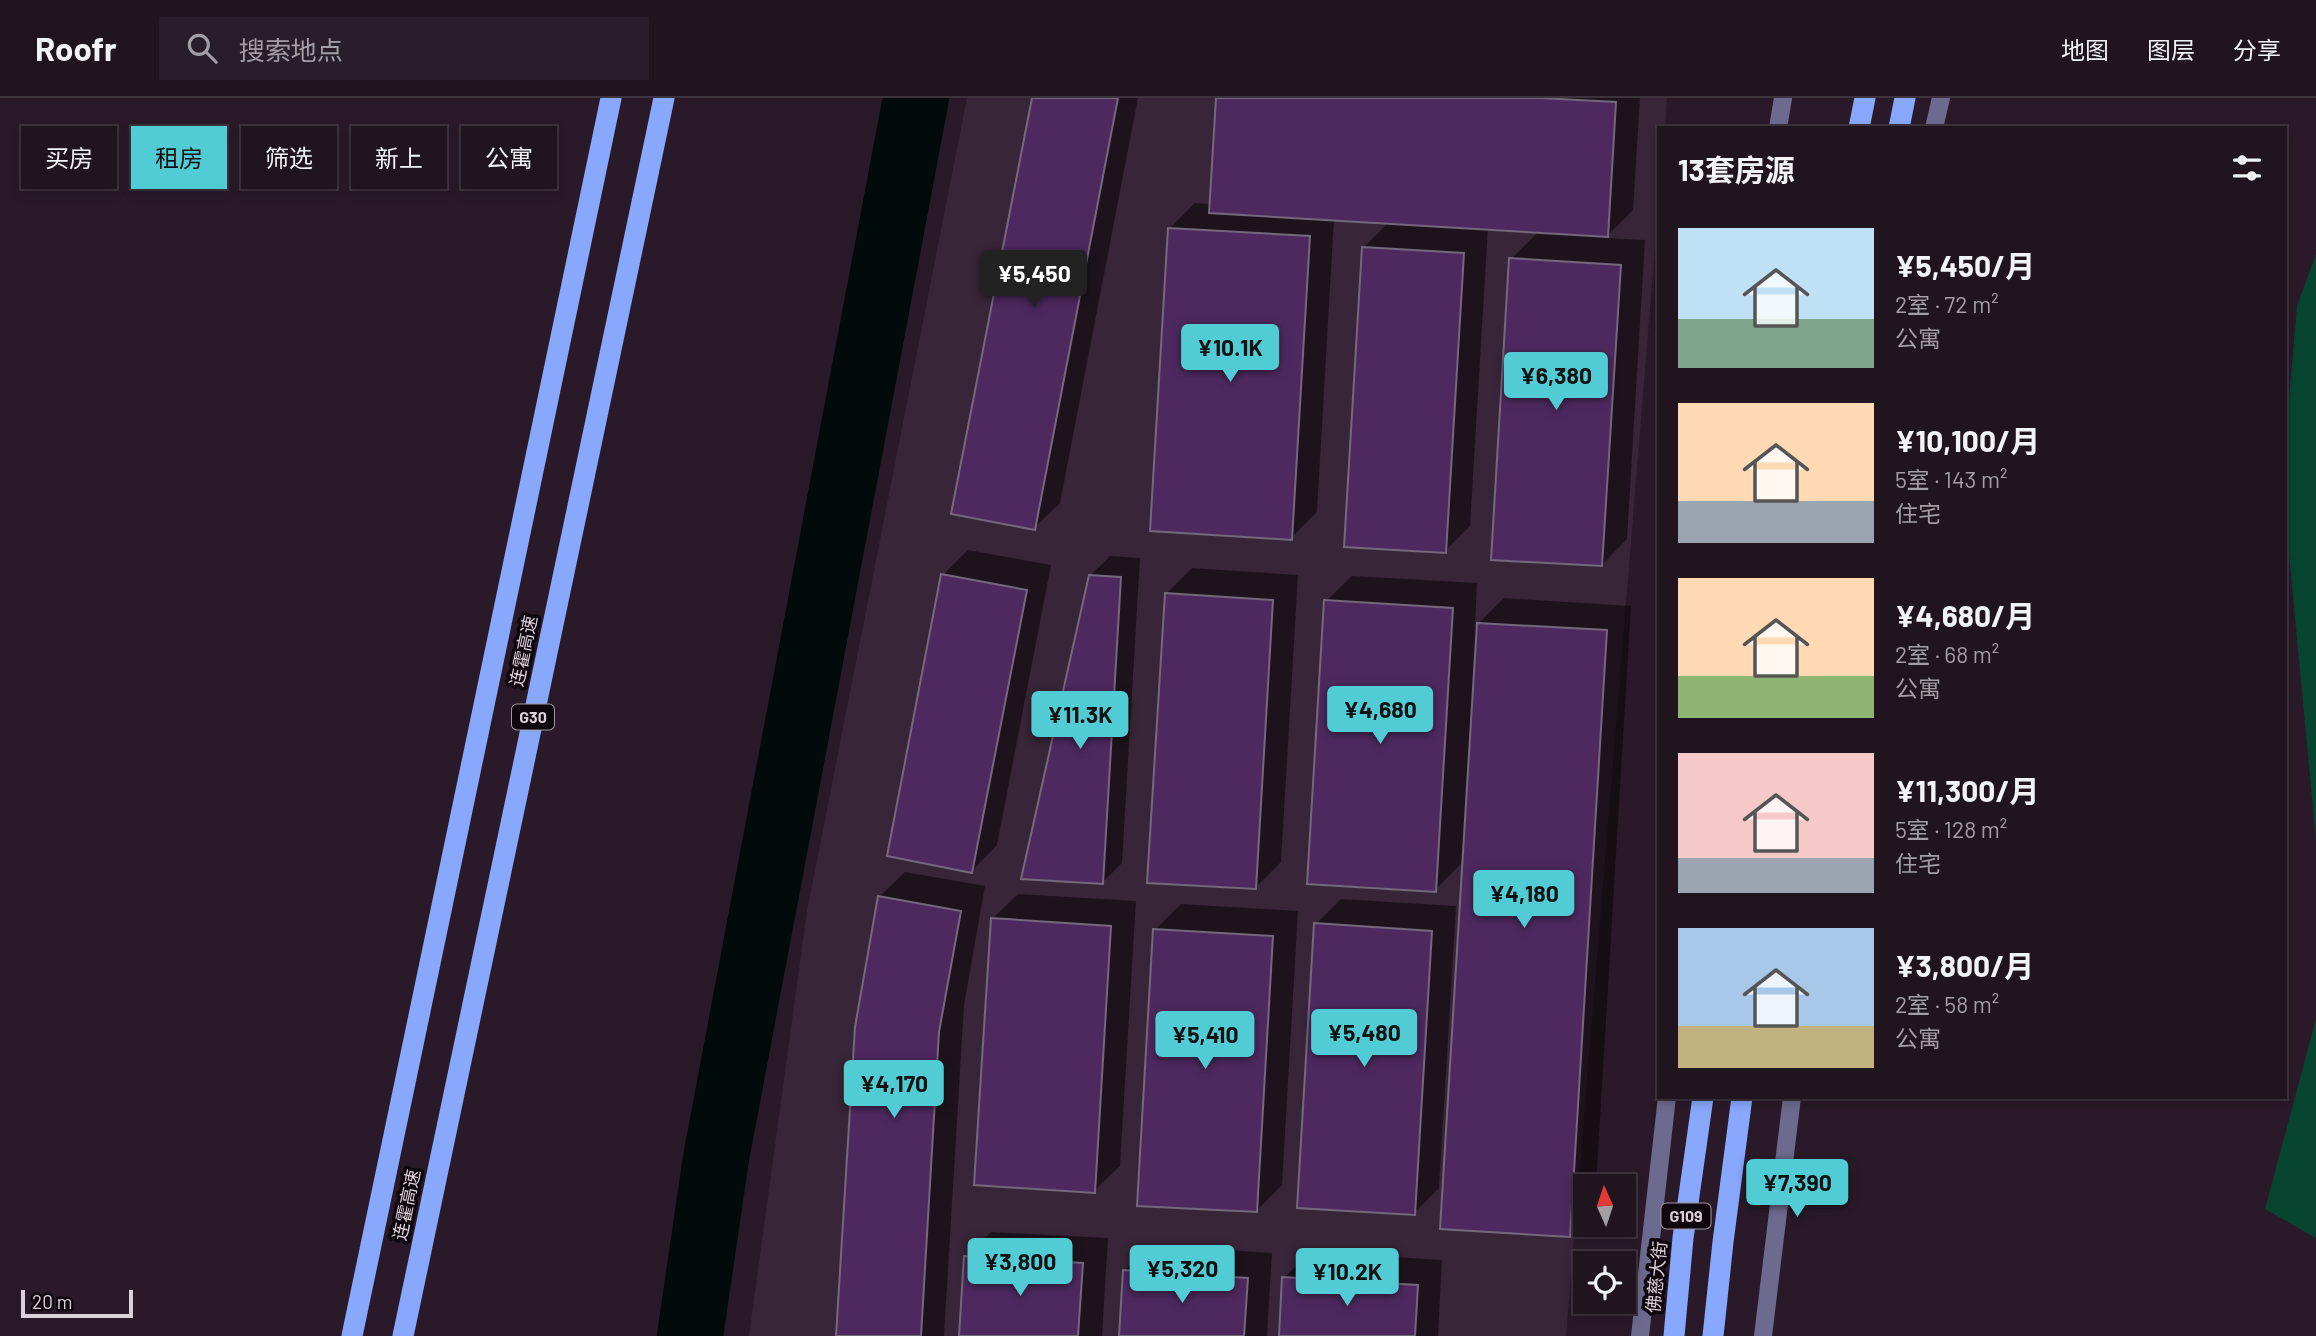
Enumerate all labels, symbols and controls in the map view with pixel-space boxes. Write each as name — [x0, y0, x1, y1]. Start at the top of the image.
search box — [159, 17, 649, 80]
text: Roofr — [35, 28, 117, 68]
icon: search — [183, 29, 221, 67]
text: 搜索地点 — [239, 34, 343, 65]
text: 地图 — [2061, 35, 2109, 64]
text: 图层 — [2147, 35, 2195, 64]
text: 分享 — [2233, 35, 2281, 64]
chip: 买房 — [21, 126, 117, 189]
chip: 租房 — [131, 126, 227, 189]
chip: 筛选 — [241, 126, 337, 189]
chip: 新上 — [351, 126, 447, 189]
chip: 公寓 — [461, 126, 557, 189]
icon: filters — [2228, 149, 2266, 187]
text: 13套房源 — [1678, 151, 1795, 187]
text: ¥5,450/月 — [1895, 247, 2035, 283]
pin: ¥5,450 — [977, 250, 1091, 310]
icon: home — [1734, 256, 1818, 340]
text: ¥5,450 — [997, 259, 1071, 287]
text: 2室 · 72 m² — [1895, 290, 1999, 318]
pin: ¥10.1K — [1173, 324, 1287, 384]
text: 公寓 — [1895, 324, 1941, 352]
text: ¥10.1K — [1197, 333, 1263, 361]
pin: ¥6,380 — [1499, 352, 1613, 412]
text: ¥6,380 — [1520, 361, 1592, 389]
text: ¥10,100/月 — [1895, 422, 2040, 458]
icon: home — [1734, 431, 1818, 515]
text: 5室 · 143 m² — [1895, 465, 2008, 493]
text: 住宅 — [1895, 499, 1941, 527]
text: ¥4,680/月 — [1895, 597, 2035, 633]
icon: home — [1734, 606, 1818, 690]
street label: 连霍高速 — [505, 613, 541, 688]
text: 2室 · 68 m² — [1895, 640, 1999, 668]
text: 公寓 — [1895, 674, 1941, 702]
pin: ¥4,680 — [1323, 686, 1437, 746]
pin: ¥11.3K — [1023, 692, 1137, 751]
text: ¥4,680 — [1343, 695, 1417, 723]
text: ¥11.3K — [1047, 700, 1113, 728]
road number: G30 — [512, 704, 554, 730]
text: ¥11,300/月 — [1895, 772, 2040, 808]
icon: home — [1734, 781, 1818, 865]
text: 5室 · 128 m² — [1895, 815, 2007, 843]
text: 住宅 — [1895, 849, 1941, 877]
pin: ¥4,180 — [1467, 870, 1581, 930]
text: ¥4,180 — [1489, 879, 1559, 907]
text: ¥3,800/月 — [1895, 947, 2034, 983]
icon: home — [1734, 956, 1818, 1040]
text: 2室 · 58 m² — [1895, 990, 1999, 1018]
pin: ¥5,480 — [1307, 1010, 1421, 1069]
pin: ¥5,410 — [1148, 1012, 1262, 1071]
text: ¥5,480 — [1327, 1018, 1401, 1046]
text: ¥5,410 — [1171, 1020, 1239, 1048]
text: 公寓 — [1895, 1024, 1941, 1052]
pin: ¥4,170 — [837, 1060, 951, 1120]
text: ¥4,170 — [860, 1069, 928, 1097]
pin: ¥7,390 — [1740, 1160, 1854, 1219]
street label: 连霍高速 — [388, 1167, 424, 1242]
text: ¥7,390 — [1762, 1168, 1832, 1196]
north arrow — [1573, 1174, 1636, 1237]
map controls — [1573, 1174, 1636, 1314]
road number: G109 — [1662, 1204, 1710, 1228]
pin: ¥3,800 — [963, 1238, 1077, 1298]
street label: 佛慈大街 — [1641, 1240, 1671, 1314]
pin: ¥5,320 — [1125, 1246, 1239, 1305]
text: ¥3,800 — [984, 1247, 1056, 1275]
pin: ¥10.2K — [1290, 1248, 1404, 1308]
button: locate — [1573, 1251, 1636, 1314]
text: ¥5,320 — [1146, 1254, 1218, 1282]
text: ¥10.2K — [1312, 1257, 1382, 1285]
scale bar — [21, 1287, 133, 1319]
text: 20 m — [32, 1290, 72, 1313]

